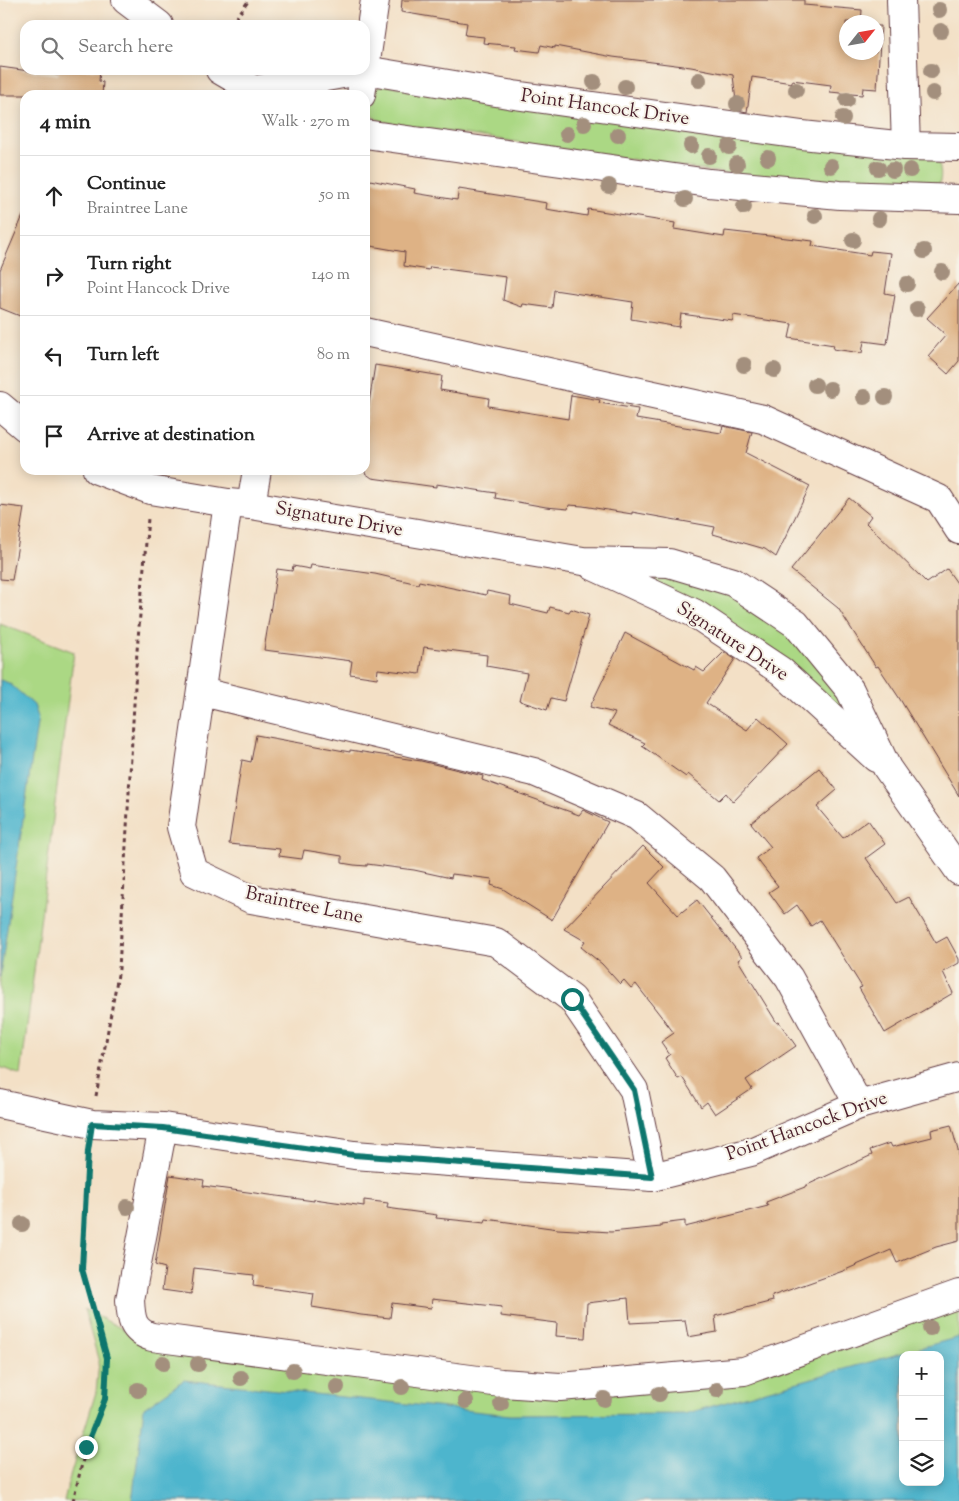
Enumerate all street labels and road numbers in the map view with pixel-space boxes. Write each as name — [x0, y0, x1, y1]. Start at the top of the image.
street label: Point Hancock Drive — [519, 83, 691, 133]
street label: Signature Drive — [273, 496, 405, 545]
street label: Signature Drive — [671, 596, 794, 688]
street label: Braintree Lane — [243, 880, 366, 932]
street label: Point Hancock Drive — [723, 1085, 891, 1169]

